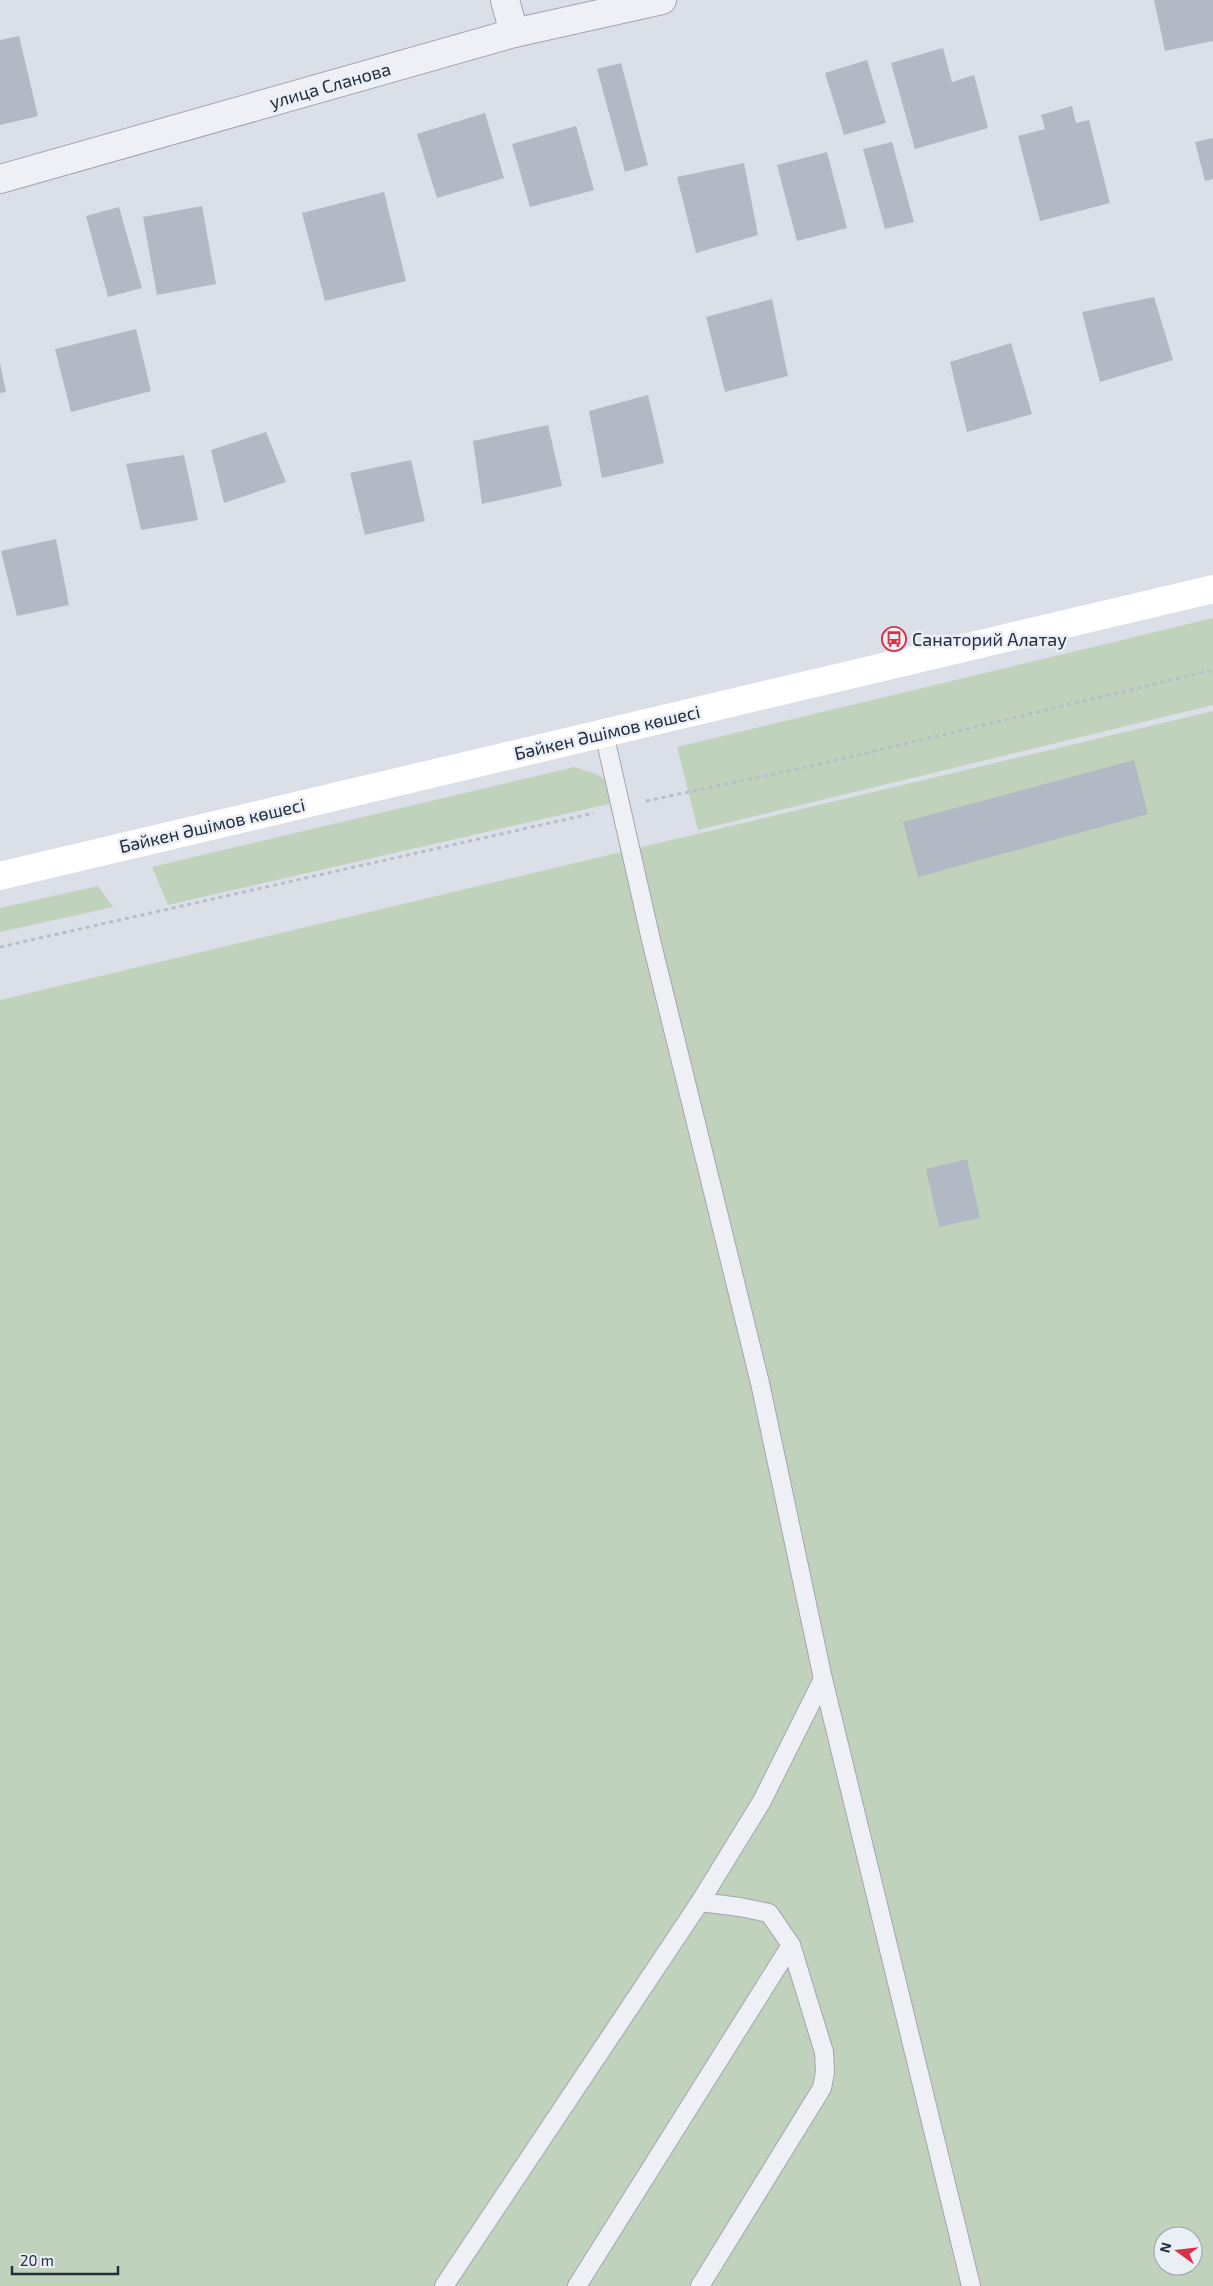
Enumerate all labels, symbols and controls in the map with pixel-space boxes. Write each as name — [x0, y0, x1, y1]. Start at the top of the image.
street label: улица Сланова — [267, 57, 393, 113]
bus stop icon: Санаторий Алатау — [881, 626, 907, 652]
place label: Санаторий Алатау — [912, 628, 1067, 650]
street label: Бәйкен Әшімов көшесі — [512, 700, 702, 764]
street label: Бәйкен Әшімов көшесі — [117, 793, 307, 857]
north arrow — [1153, 2226, 1203, 2276]
text: N — [1155, 2240, 1174, 2255]
scale bar — [12, 2244, 119, 2276]
text: 20 m — [20, 2251, 54, 2269]

